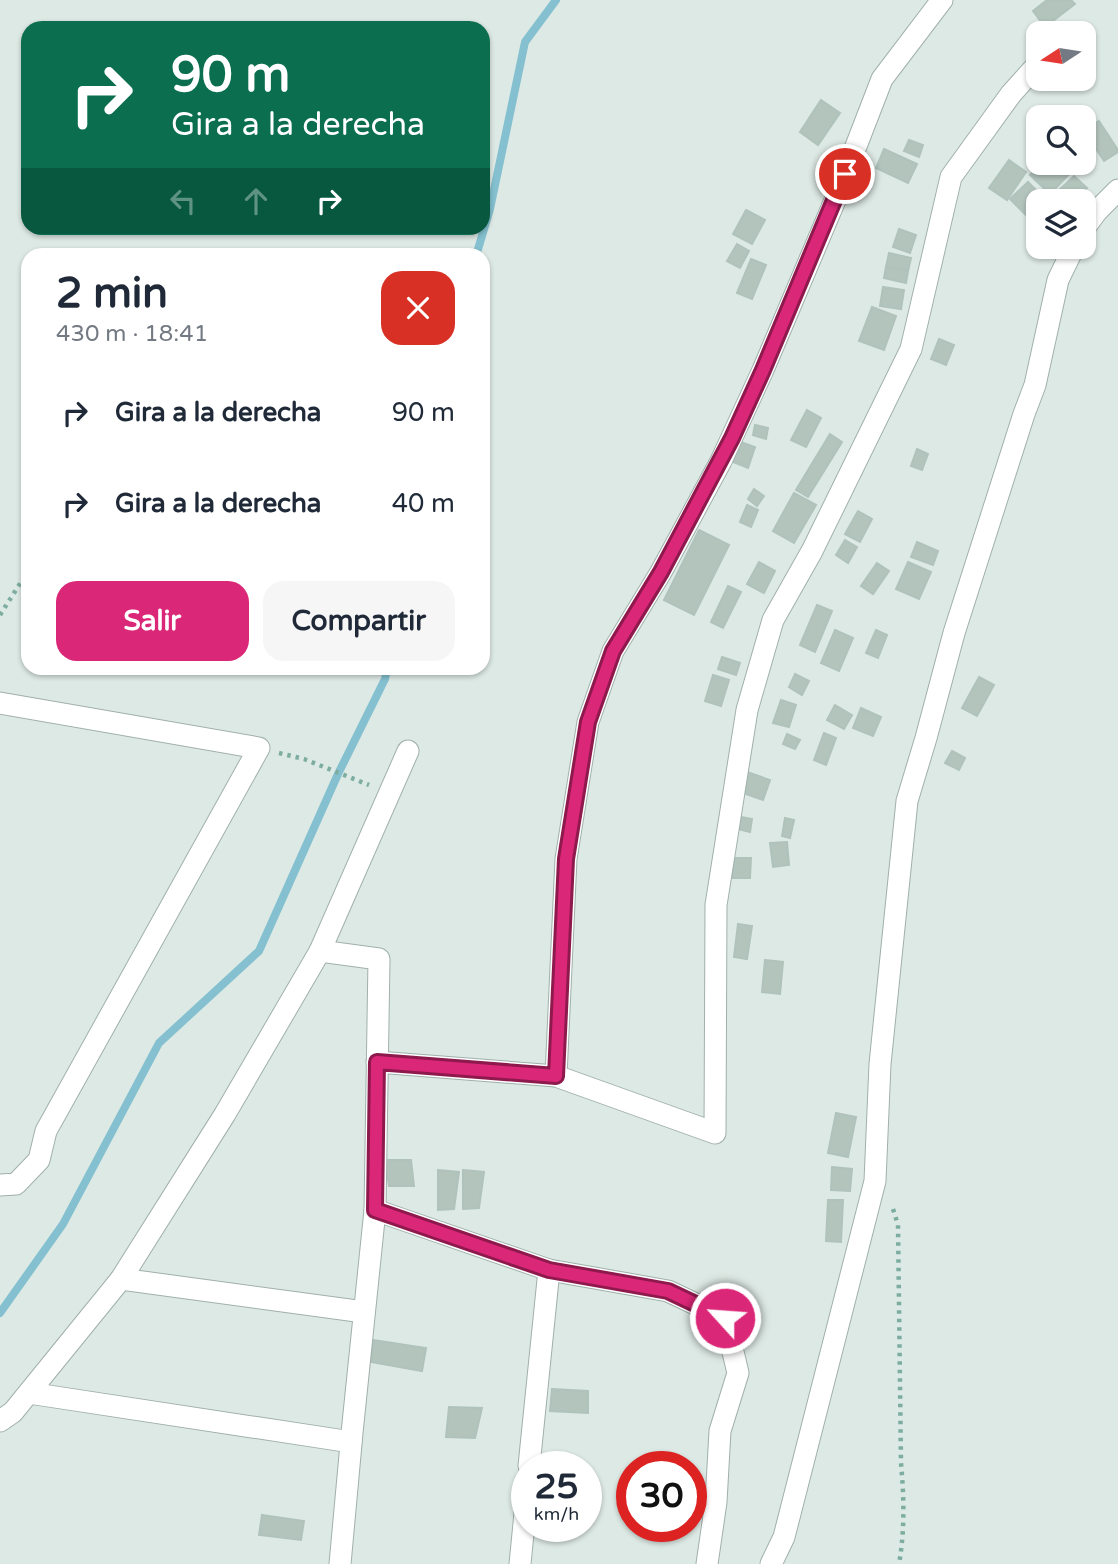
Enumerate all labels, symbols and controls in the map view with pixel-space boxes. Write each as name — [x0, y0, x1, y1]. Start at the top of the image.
north arrow — [1026, 21, 1096, 91]
map controls — [1026, 21, 1096, 259]
text: 90 m — [171, 46, 290, 105]
icon: right — [56, 49, 147, 140]
button: search — [1026, 105, 1096, 175]
text: Gira a la derecha — [171, 106, 425, 144]
pin — [815, 144, 875, 204]
icon: arrive — [826, 155, 864, 193]
icon: left — [164, 182, 202, 220]
icon: ahead — [237, 182, 275, 220]
icon: right — [310, 182, 348, 220]
button: layers — [1026, 189, 1096, 259]
text: 2 min — [56, 268, 168, 319]
button: close — [381, 271, 455, 345]
text: 430 m · 18:41 — [56, 320, 208, 348]
icon: right — [56, 394, 94, 432]
text: Gira a la derecha — [115, 397, 321, 428]
text: 90 m — [392, 397, 455, 428]
icon: right — [56, 485, 94, 523]
text: Gira a la derecha — [115, 488, 321, 519]
text: 40 m — [392, 488, 455, 519]
button: Salir — [56, 581, 249, 661]
button: Compartir — [263, 581, 455, 661]
position arrow — [688, 1281, 762, 1355]
speed limit sign: 30 — [616, 1451, 707, 1542]
text: 25 — [535, 1466, 578, 1508]
text: km/h — [534, 1503, 579, 1525]

